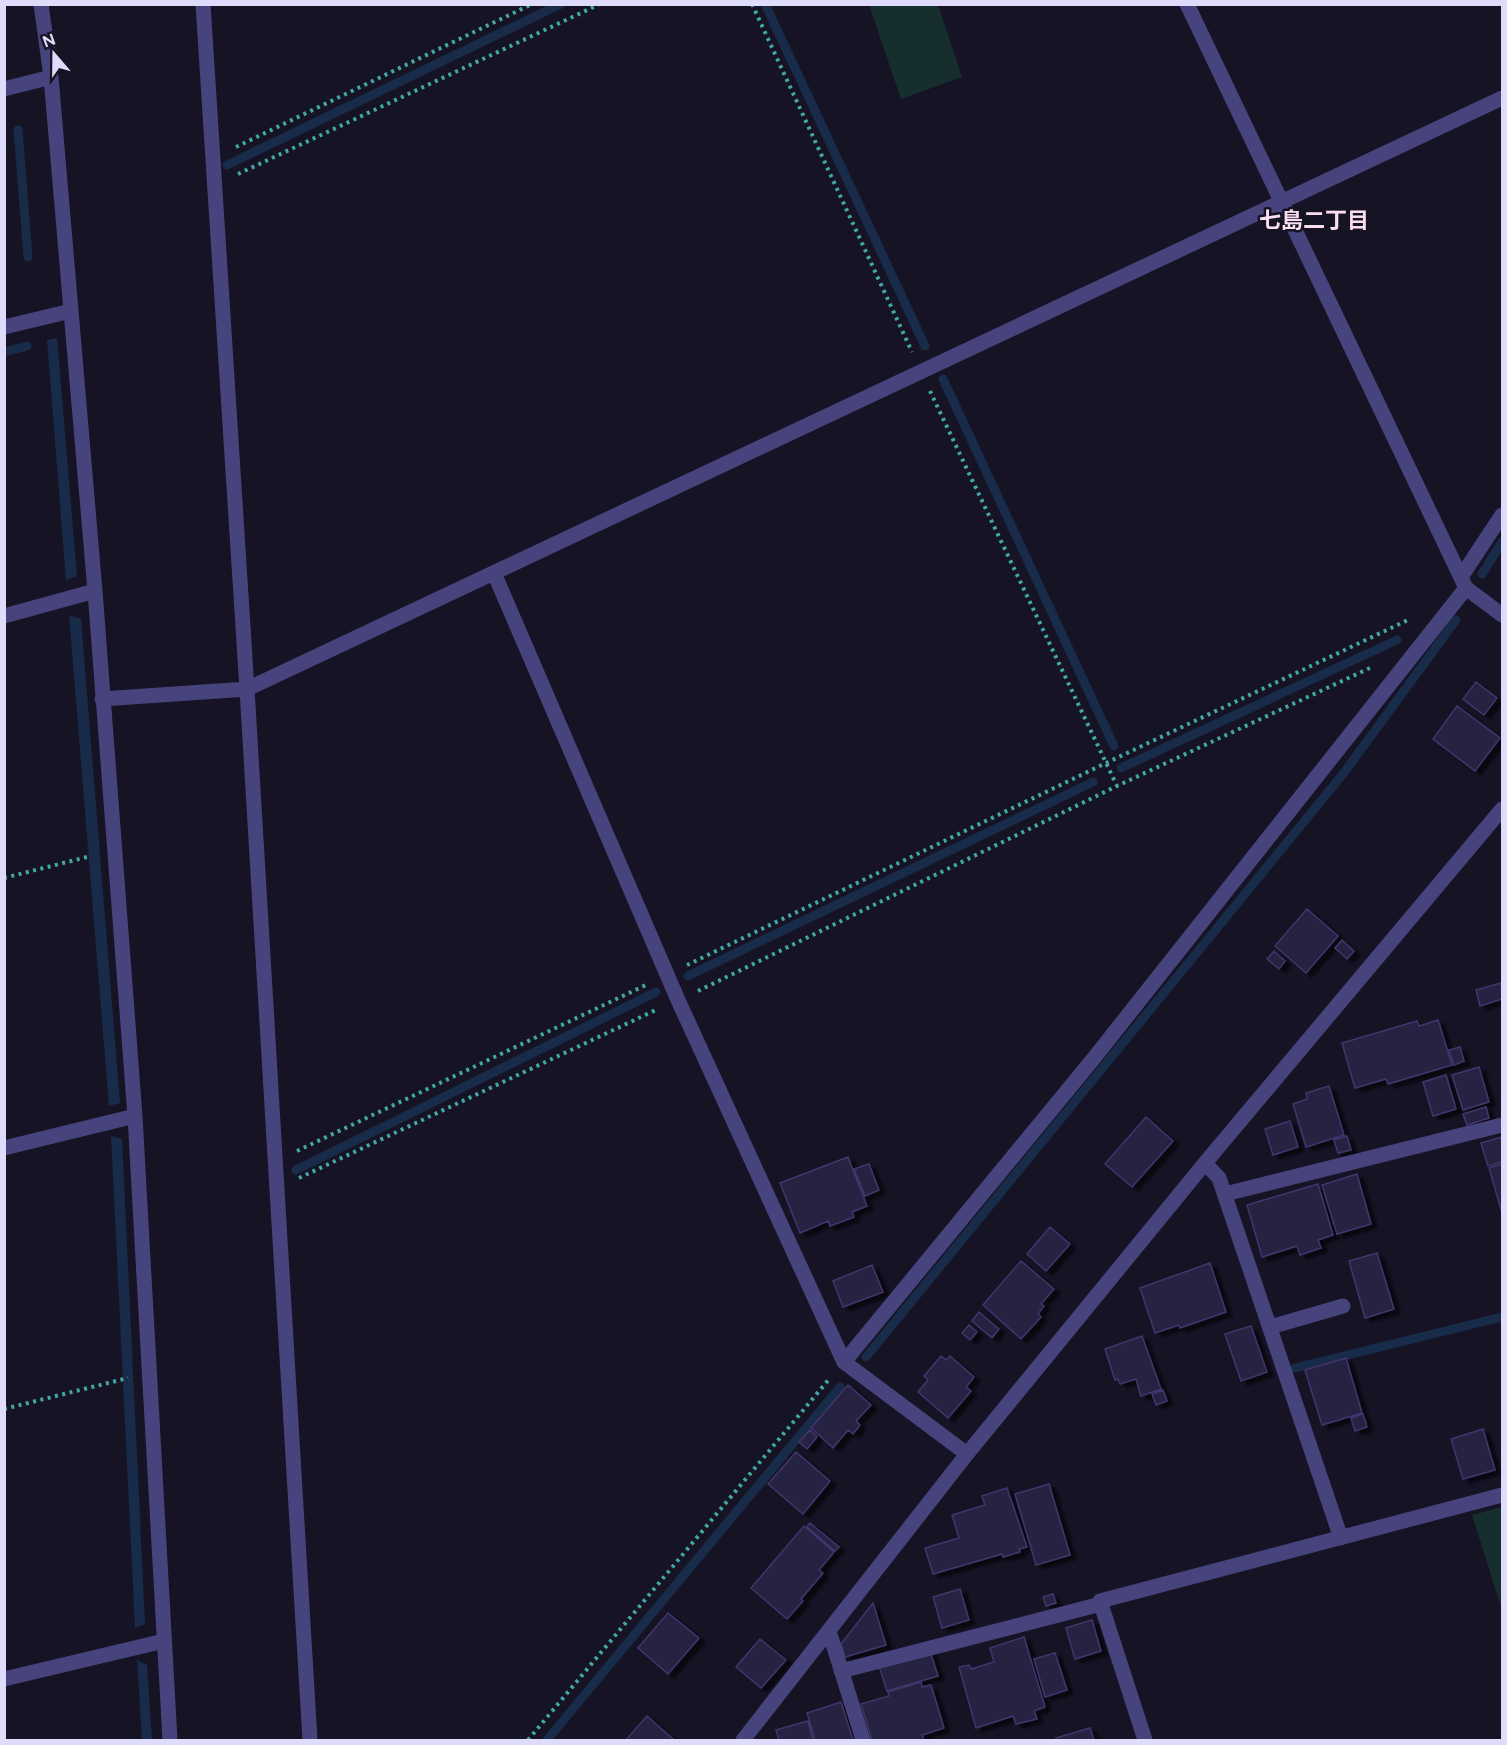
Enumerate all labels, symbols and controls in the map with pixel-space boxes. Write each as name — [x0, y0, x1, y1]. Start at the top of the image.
north arrow — [24, 24, 84, 84]
text: N — [40, 29, 58, 51]
district label: 七島二丁目 — [1259, 207, 1369, 234]

